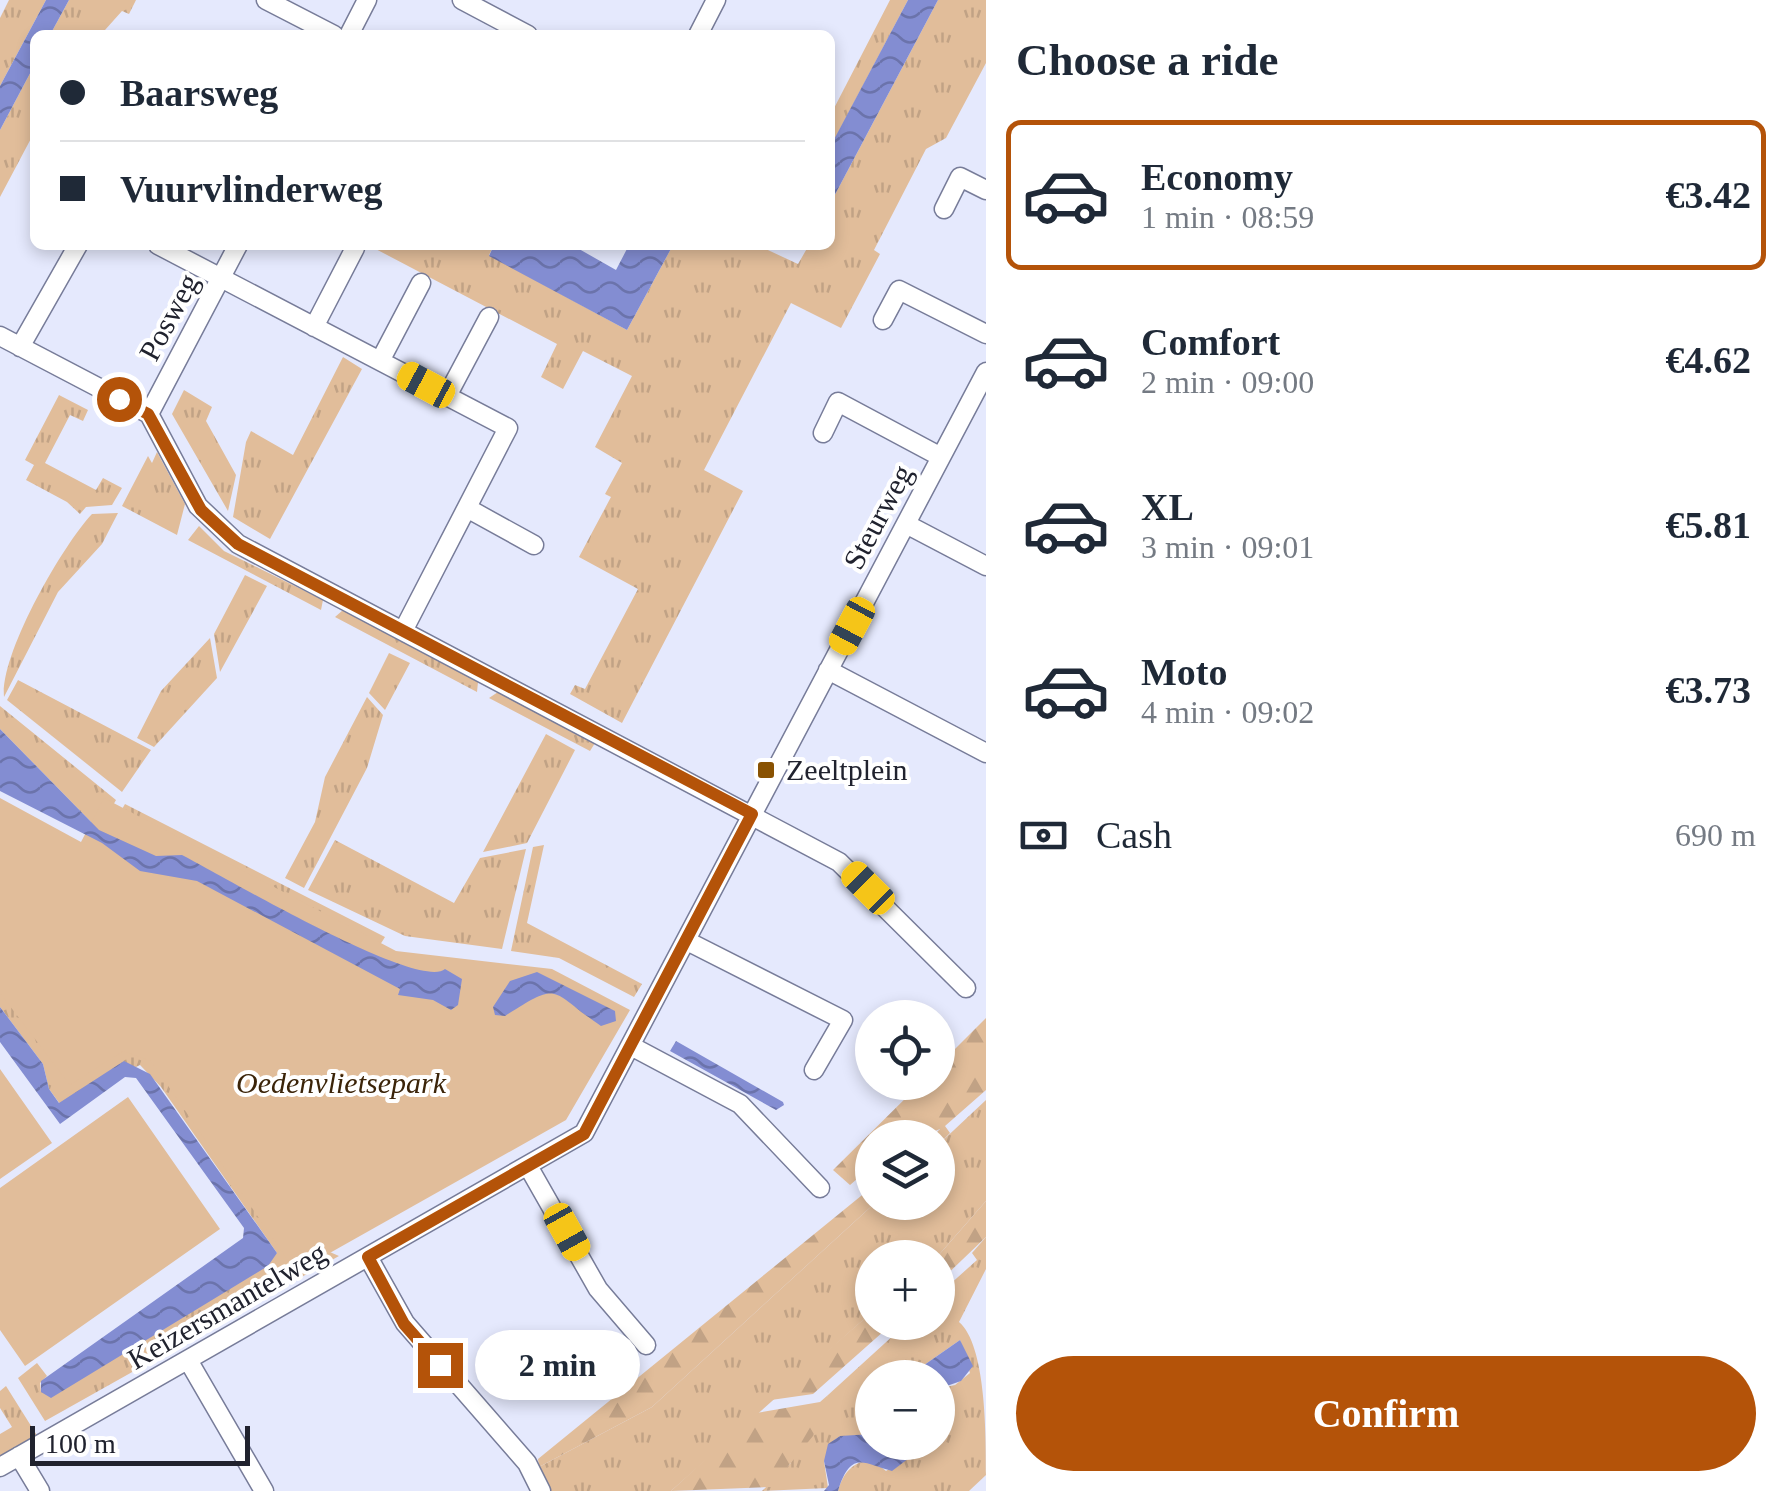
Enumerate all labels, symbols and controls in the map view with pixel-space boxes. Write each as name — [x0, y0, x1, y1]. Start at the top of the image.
text: Choose a ride — [1016, 35, 1279, 85]
text: Baarsweg — [120, 72, 278, 114]
icon: car — [1021, 150, 1111, 240]
text: Economy — [1141, 156, 1293, 198]
text: Vuurvlinderweg — [120, 168, 383, 210]
text: €3.42 — [1666, 174, 1751, 216]
text: 1 min · 08:59 — [1141, 199, 1314, 235]
street label: Posweg — [132, 268, 205, 366]
icon: car — [1021, 315, 1111, 405]
text: Comfort — [1141, 321, 1280, 363]
text: €4.62 — [1666, 339, 1751, 381]
car — [392, 358, 460, 412]
text: 2 min · 09:00 — [1141, 364, 1314, 400]
route start — [97, 377, 142, 422]
street label: Steurweg — [836, 459, 919, 575]
icon: car — [1021, 480, 1111, 570]
text: XL — [1141, 486, 1194, 528]
text: €5.81 — [1666, 504, 1751, 546]
text: 3 min · 09:01 — [1141, 529, 1314, 565]
car — [825, 592, 879, 660]
icon: car — [1021, 645, 1111, 735]
text: Moto — [1141, 651, 1228, 693]
text: €3.73 — [1666, 669, 1751, 711]
text: 4 min · 09:02 — [1141, 694, 1314, 730]
place label: Zeeltplein — [786, 753, 908, 786]
marker: Zeeltplein — [755, 759, 777, 781]
icon: cash — [1016, 808, 1071, 863]
text: Cash — [1096, 814, 1172, 856]
text: 690 m — [1675, 817, 1756, 853]
car — [836, 856, 900, 920]
map controls — [855, 1000, 955, 1460]
button: locate — [855, 1000, 955, 1100]
park label: Oedenvlietsepark — [236, 1066, 447, 1099]
button: layers — [855, 1120, 955, 1220]
car — [539, 1198, 595, 1266]
street label: Keizersmantelweg — [122, 1235, 332, 1376]
button: + — [855, 1240, 955, 1340]
callout: 2 min — [475, 1330, 640, 1400]
route end — [418, 1343, 463, 1388]
text: 2 min — [519, 1347, 596, 1383]
button: Confirm — [1016, 1356, 1756, 1471]
button: − — [855, 1360, 955, 1460]
scale bar — [30, 1421, 250, 1466]
text: 100 m — [45, 1428, 116, 1459]

